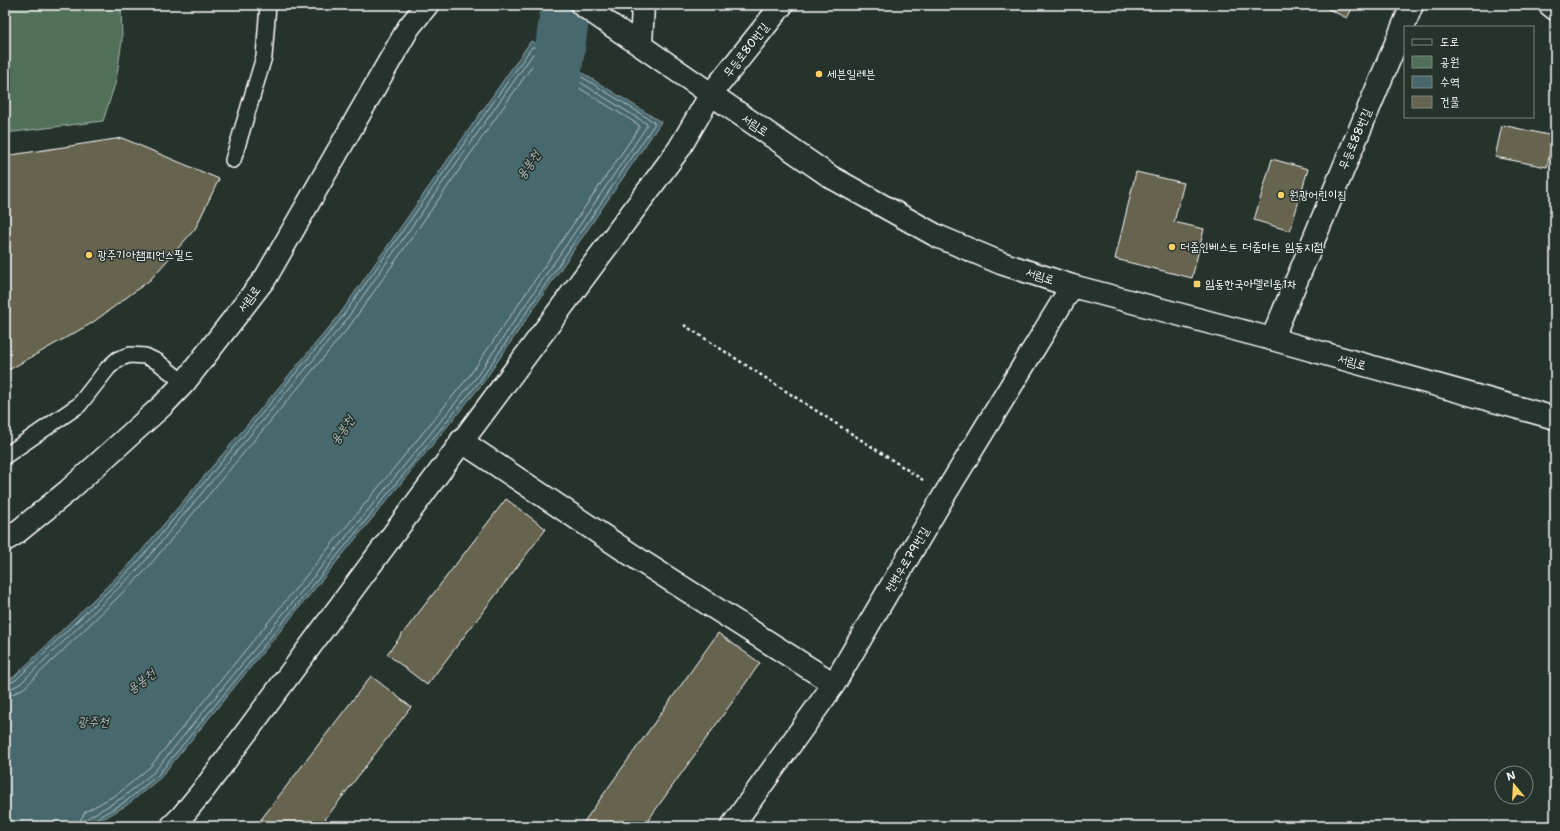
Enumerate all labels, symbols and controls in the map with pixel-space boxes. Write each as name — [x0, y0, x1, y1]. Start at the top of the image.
street label: 무등로80번길 — [720, 19, 772, 80]
legend — [1404, 26, 1534, 118]
text: 도로 — [1440, 34, 1459, 50]
text: 공원 — [1440, 54, 1459, 70]
place label: 세븐일레븐 — [827, 66, 875, 82]
marker: 세븐일레븐 — [814, 69, 824, 79]
text: 수역 — [1440, 74, 1460, 90]
text: 건물 — [1440, 94, 1460, 110]
street label: 무등로88번길 — [1335, 106, 1375, 172]
street label: 서림로 — [739, 110, 771, 140]
water label: 용봉천 — [512, 146, 545, 183]
place label: 원광어린이집 — [1289, 187, 1347, 203]
marker: 원광어린이집 — [1276, 190, 1286, 200]
place label: 더줌인베스트 더줌마트 임동지점 — [1180, 239, 1323, 255]
marker: 더줌인베스트 더줌마트 임동지점 — [1167, 242, 1177, 252]
place label: 광주기아챔피언스필드 — [97, 247, 194, 263]
marker: 광주기아챔피언스필드 — [84, 250, 94, 260]
street label: 서림로 — [1024, 264, 1056, 288]
place label: 임동한국아델리움1차 — [1205, 276, 1297, 292]
marker: 임동한국아델리움1차 — [1192, 279, 1202, 289]
street label: 서림로 — [234, 283, 264, 315]
street label: 서림로 — [1336, 350, 1368, 374]
water label: 용봉천 — [326, 411, 359, 448]
street label: 천변우로79번길 — [881, 524, 933, 596]
water label: 용봉천 — [123, 664, 160, 697]
water label: 광주천 — [77, 713, 110, 730]
north arrow — [1494, 765, 1534, 805]
text: N — [1505, 767, 1518, 784]

